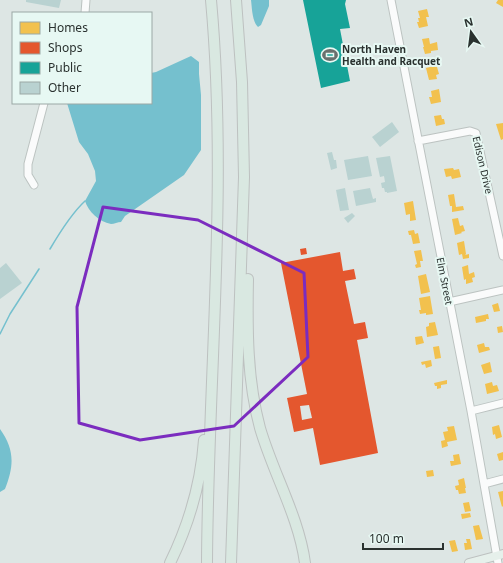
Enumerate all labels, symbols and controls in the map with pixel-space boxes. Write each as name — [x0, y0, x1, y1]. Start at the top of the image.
legend — [12, 12, 152, 104]
north arrow — [451, 12, 491, 52]
text: N — [462, 13, 475, 30]
text: Homes — [48, 19, 88, 36]
text: Shops — [48, 39, 83, 56]
place label: North Haven Health and Racquet — [342, 42, 441, 68]
sports icon: North Haven Health and Racquet — [321, 46, 339, 64]
text: Public — [48, 59, 82, 76]
text: Other — [48, 79, 81, 96]
street label: Edison Drive — [470, 135, 496, 195]
street label: Elm Street — [434, 256, 457, 306]
scale bar — [363, 525, 443, 551]
text: 100 m — [369, 530, 404, 547]

